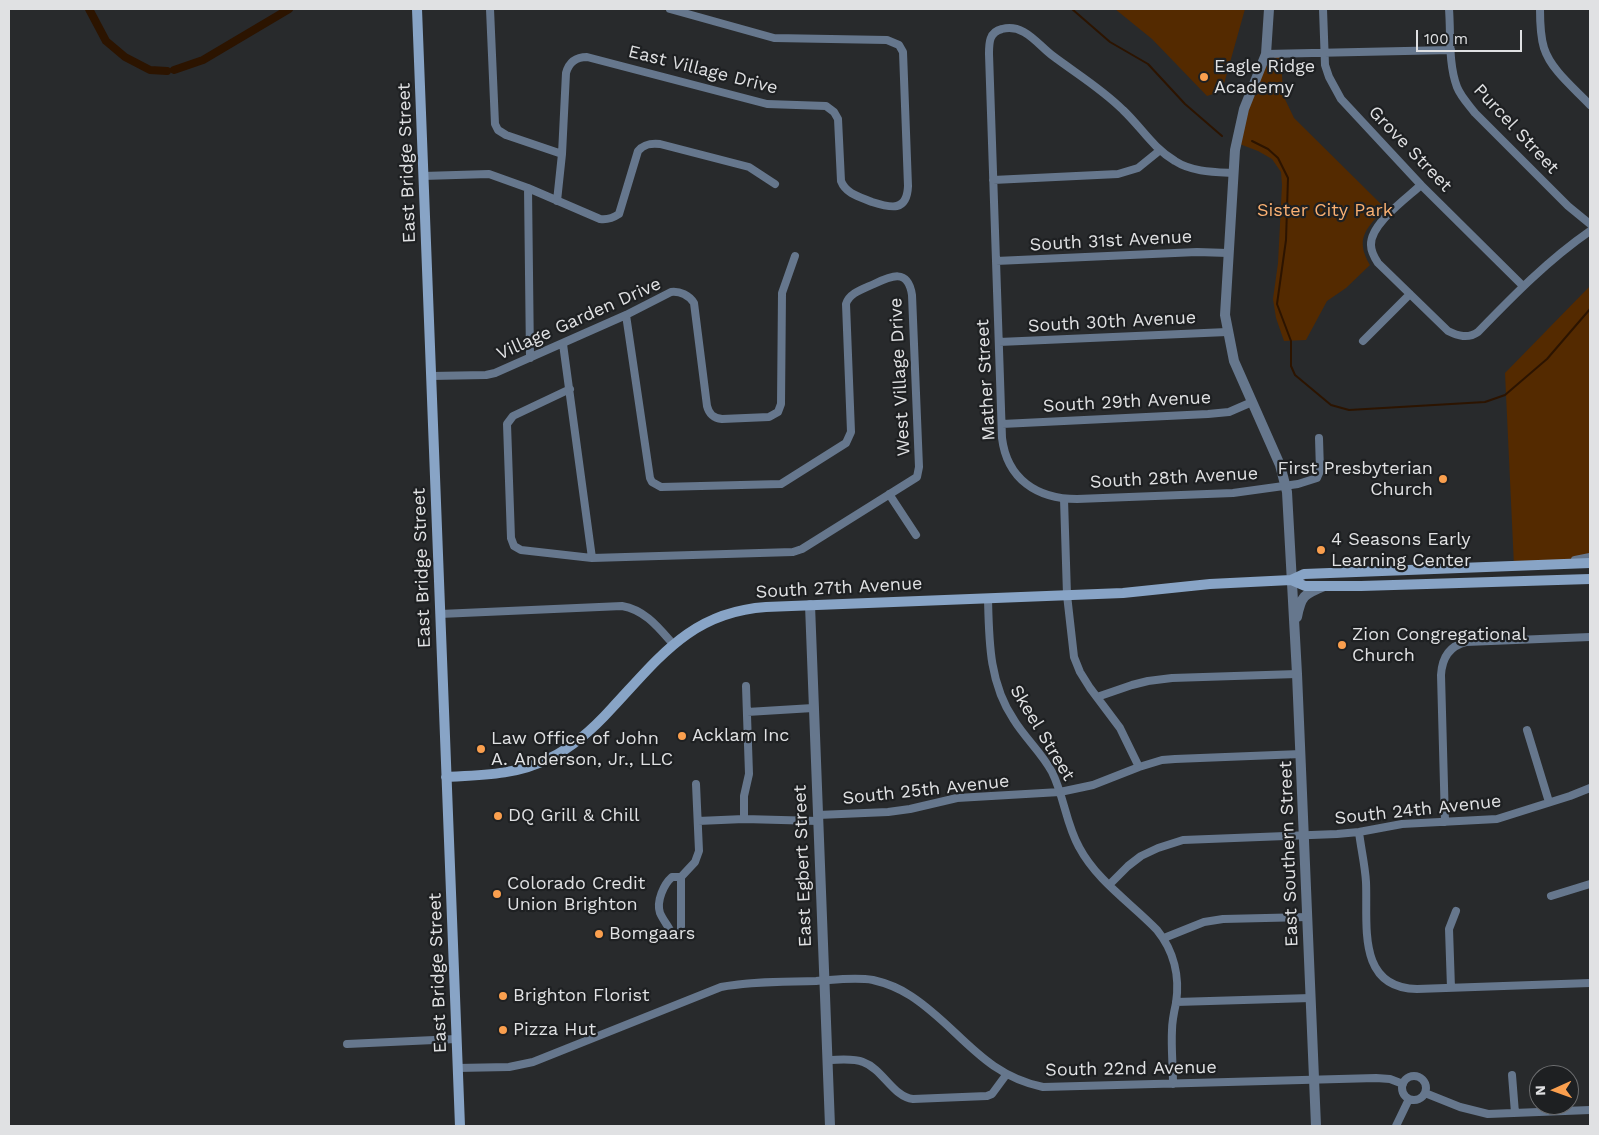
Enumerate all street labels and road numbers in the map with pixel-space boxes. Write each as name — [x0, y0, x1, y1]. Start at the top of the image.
street label: East Village Drive — [626, 41, 780, 99]
street label: Purcel Street — [1469, 79, 1563, 179]
street label: East Bridge Street — [393, 83, 421, 243]
street label: Grove Street — [1364, 102, 1456, 196]
street label: South 31st Avenue — [1029, 226, 1193, 256]
street label: Village Garden Drive — [493, 273, 665, 365]
street label: West Village Drive — [885, 297, 915, 457]
street label: South 30th Avenue — [1027, 307, 1197, 337]
street label: Mather Street — [972, 319, 1000, 441]
street label: South 29th Avenue — [1042, 387, 1212, 417]
street label: South 28th Avenue — [1089, 463, 1259, 493]
street label: East Bridge Street — [408, 488, 436, 648]
street label: South 27th Avenue — [755, 573, 923, 603]
street label: Skeel Street — [1005, 681, 1079, 785]
street label: East Southern Street — [1275, 761, 1303, 947]
street label: South 25th Avenue — [841, 770, 1011, 810]
street label: East Egbert Street — [789, 785, 817, 947]
street label: South 24th Avenue — [1333, 790, 1503, 830]
street label: East Bridge Street — [424, 893, 452, 1053]
street label: South 22nd Avenue — [1045, 1057, 1217, 1081]

